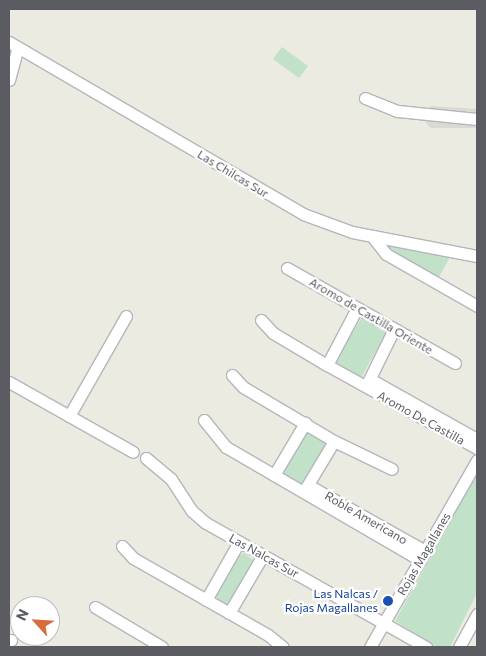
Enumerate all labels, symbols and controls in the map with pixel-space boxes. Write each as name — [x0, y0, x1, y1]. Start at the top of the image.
street label: Las Chilcas Sur — [195, 147, 271, 201]
street label: Aromo de Castilla Oriente — [307, 275, 435, 357]
street label: Aromo De Castilla — [375, 388, 467, 448]
street label: Roble Americano — [322, 489, 410, 547]
street label: Rojas Magallanes — [394, 510, 454, 598]
street label: Las Nalcas Sur — [226, 531, 302, 581]
place label: Las Nalcas / Rojas Magallanes — [285, 587, 378, 615]
marker: Las Nalcas / Rojas Magallanes — [382, 595, 394, 607]
north arrow — [10, 596, 60, 646]
text: N — [12, 606, 32, 623]

